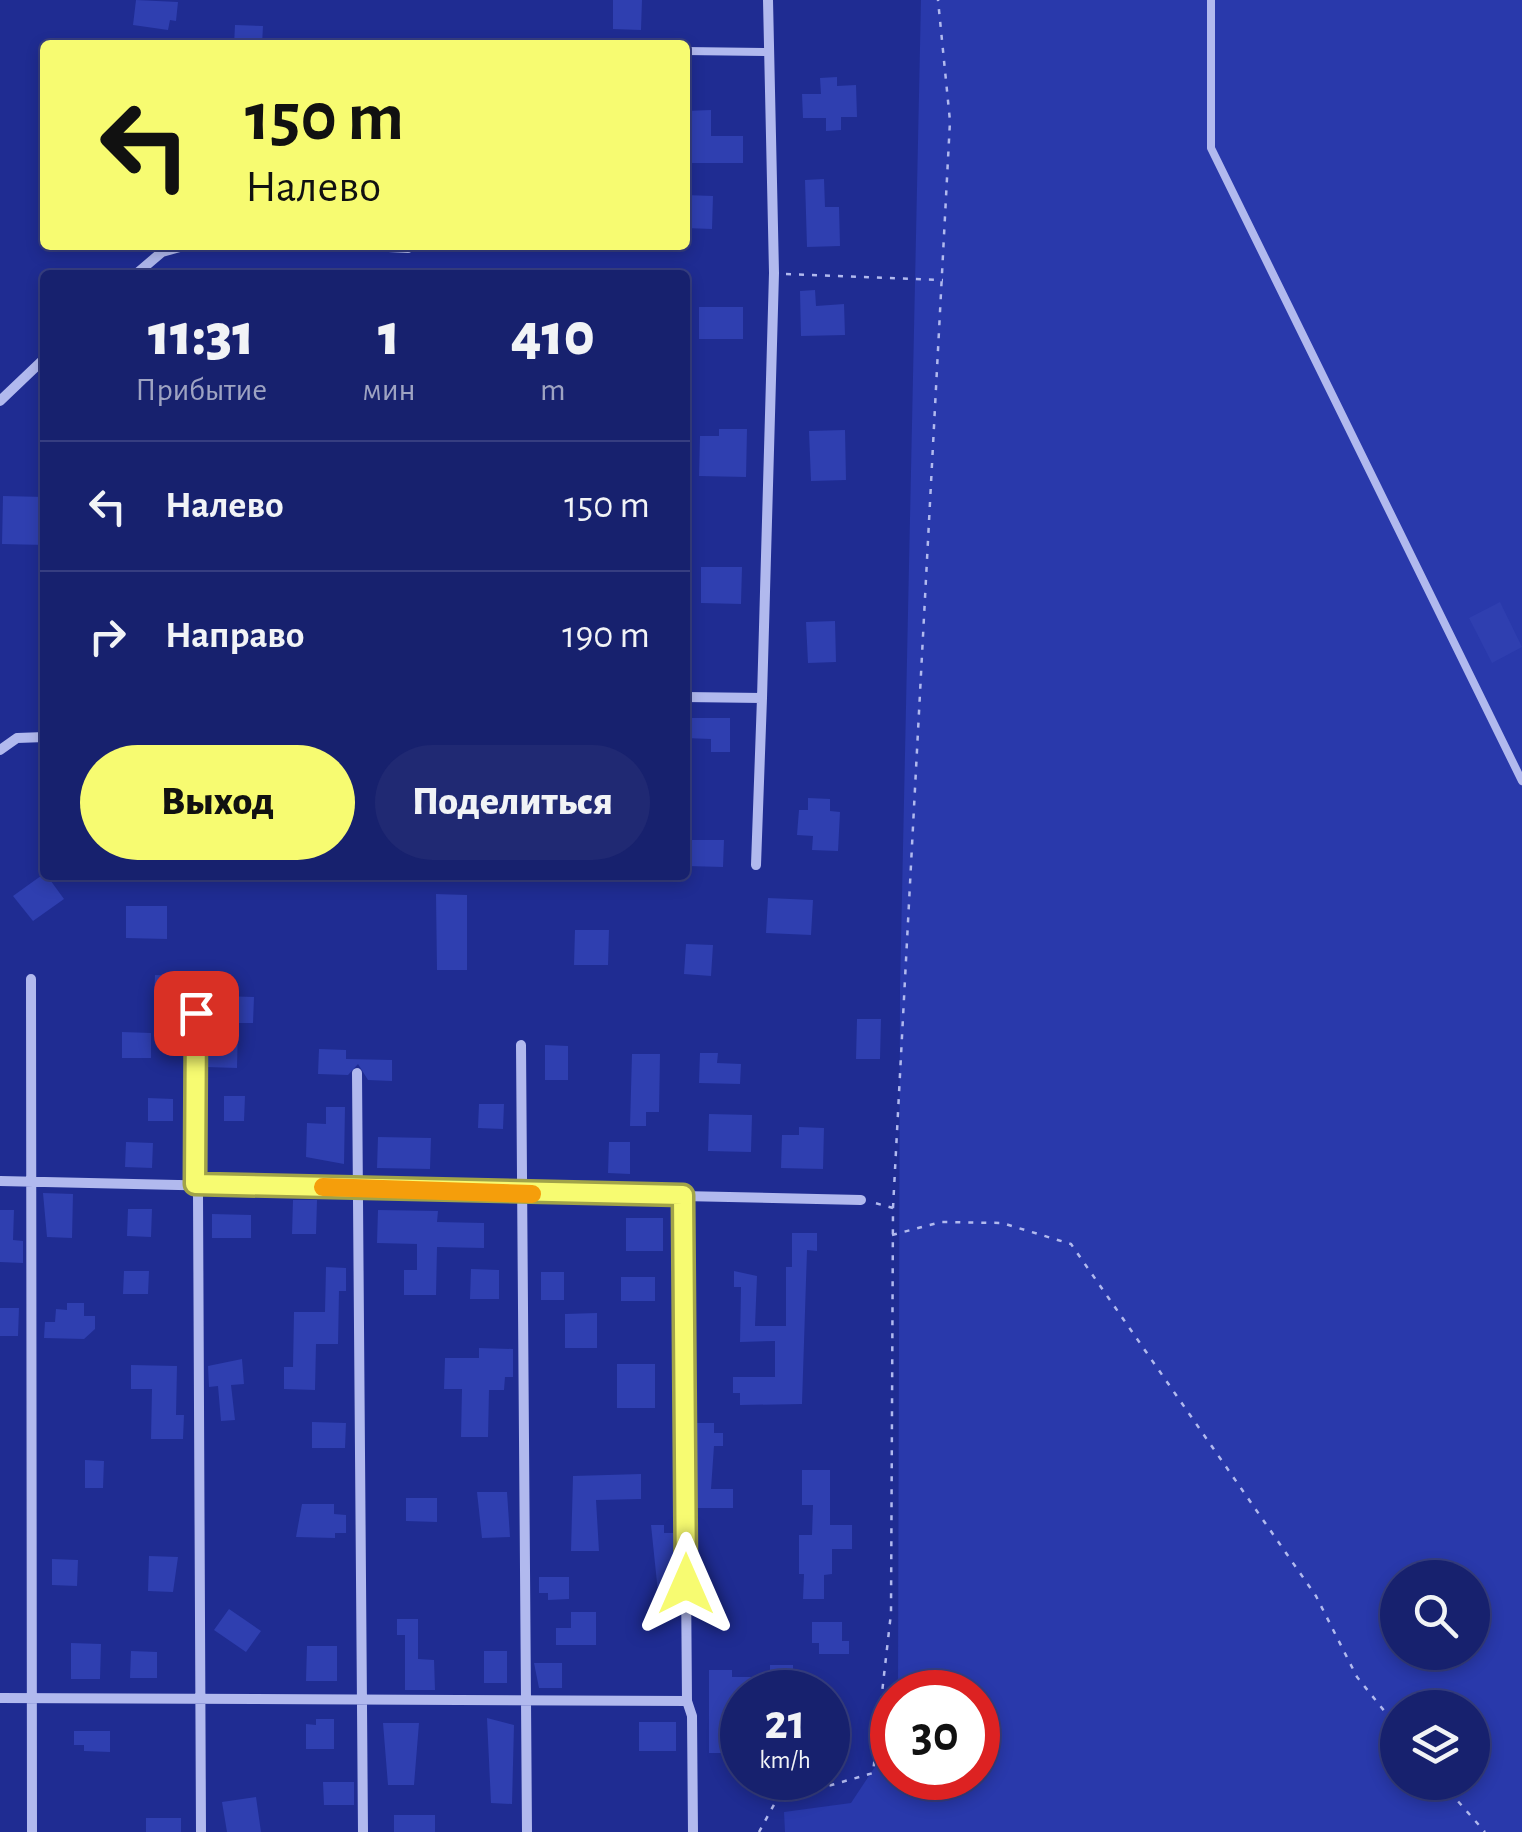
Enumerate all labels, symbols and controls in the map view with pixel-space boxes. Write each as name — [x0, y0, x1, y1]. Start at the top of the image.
icon: left — [80, 80, 210, 210]
text: 150 m — [245, 83, 404, 153]
text: Налево — [245, 165, 381, 210]
text: 11:31 — [148, 306, 254, 366]
text: 1 — [378, 306, 400, 366]
text: 410 — [511, 306, 595, 366]
text: Прибытие — [135, 374, 267, 406]
text: мин — [362, 374, 416, 406]
text: m — [540, 374, 566, 406]
icon: left — [80, 479, 135, 534]
text: Налево — [165, 487, 284, 525]
text: 150 m — [564, 487, 650, 525]
icon: right — [80, 609, 135, 664]
text: Направо — [165, 617, 304, 655]
text: 190 m — [562, 617, 650, 655]
button: Выход — [80, 745, 355, 860]
button: Поделиться — [375, 745, 650, 860]
pin — [154, 971, 239, 1056]
icon: arrive — [169, 986, 224, 1041]
position arrow — [634, 1532, 738, 1636]
map controls — [1380, 1560, 1490, 1800]
button: search — [1380, 1560, 1490, 1670]
speed limit sign: 30 — [870, 1670, 1000, 1800]
button: layers — [1380, 1690, 1490, 1800]
text: 21 — [764, 1698, 806, 1748]
text: km/h — [759, 1748, 811, 1773]

